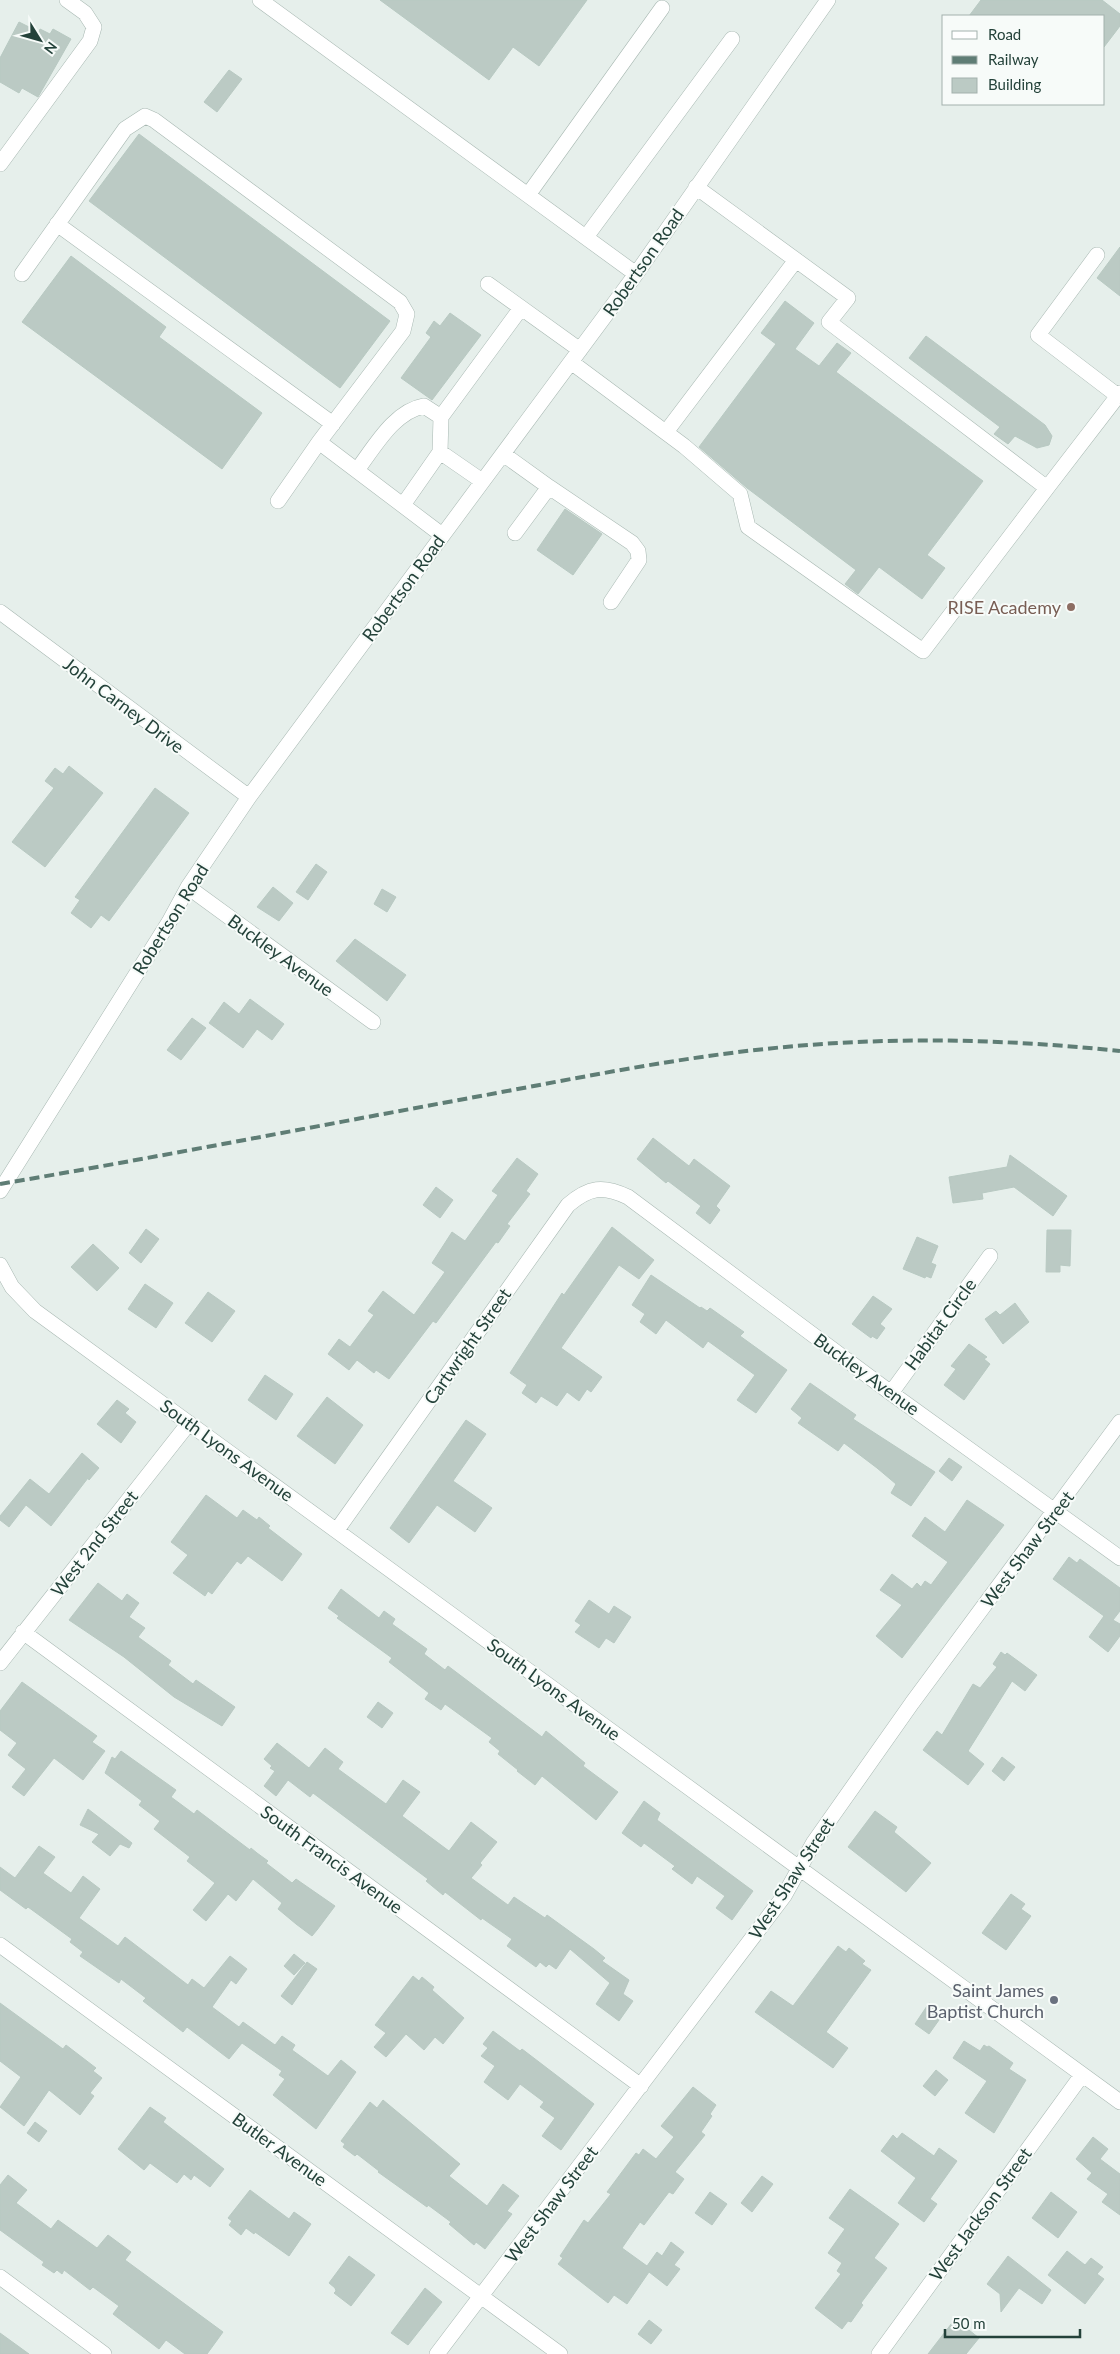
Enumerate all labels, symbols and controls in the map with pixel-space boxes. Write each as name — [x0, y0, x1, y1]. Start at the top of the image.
north arrow — [15, 15, 65, 65]
legend — [942, 15, 1105, 105]
text: Road — [988, 25, 1021, 43]
text: N — [41, 39, 61, 58]
text: Railway — [988, 50, 1039, 68]
text: Building — [988, 75, 1041, 93]
street label: Robertson Road — [598, 204, 688, 320]
street label: Robertson Road — [357, 531, 449, 645]
place label: RISE Academy — [948, 596, 1062, 618]
marker: RISE Academy — [1065, 601, 1077, 613]
street label: John Carney Drive — [59, 652, 189, 758]
street label: Robertson Road — [127, 860, 213, 978]
street label: Buckley Avenue — [224, 909, 338, 1001]
street label: Habitat Circle — [899, 1274, 981, 1374]
street label: Cartwright Street — [419, 1283, 516, 1408]
street label: Buckley Avenue — [810, 1328, 924, 1420]
street label: South Lyons Avenue — [156, 1394, 298, 1506]
street label: West 2nd Street — [46, 1485, 143, 1600]
street label: West Shaw Street — [976, 1486, 1078, 1612]
street label: South Lyons Avenue — [483, 1633, 625, 1745]
street label: South Francis Avenue — [257, 1800, 407, 1918]
street label: West Shaw Street — [744, 1813, 839, 1943]
place label: Saint James Baptist Church — [927, 1979, 1044, 2022]
marker: Saint James Baptist Church — [1048, 1994, 1060, 2006]
street label: Butler Avenue — [228, 2107, 332, 2191]
street label: West Shaw Street — [500, 2141, 602, 2267]
street label: West Jackson Street — [924, 2143, 1036, 2285]
scale bar — [945, 2306, 1080, 2338]
text: 50 m — [952, 2314, 986, 2332]

